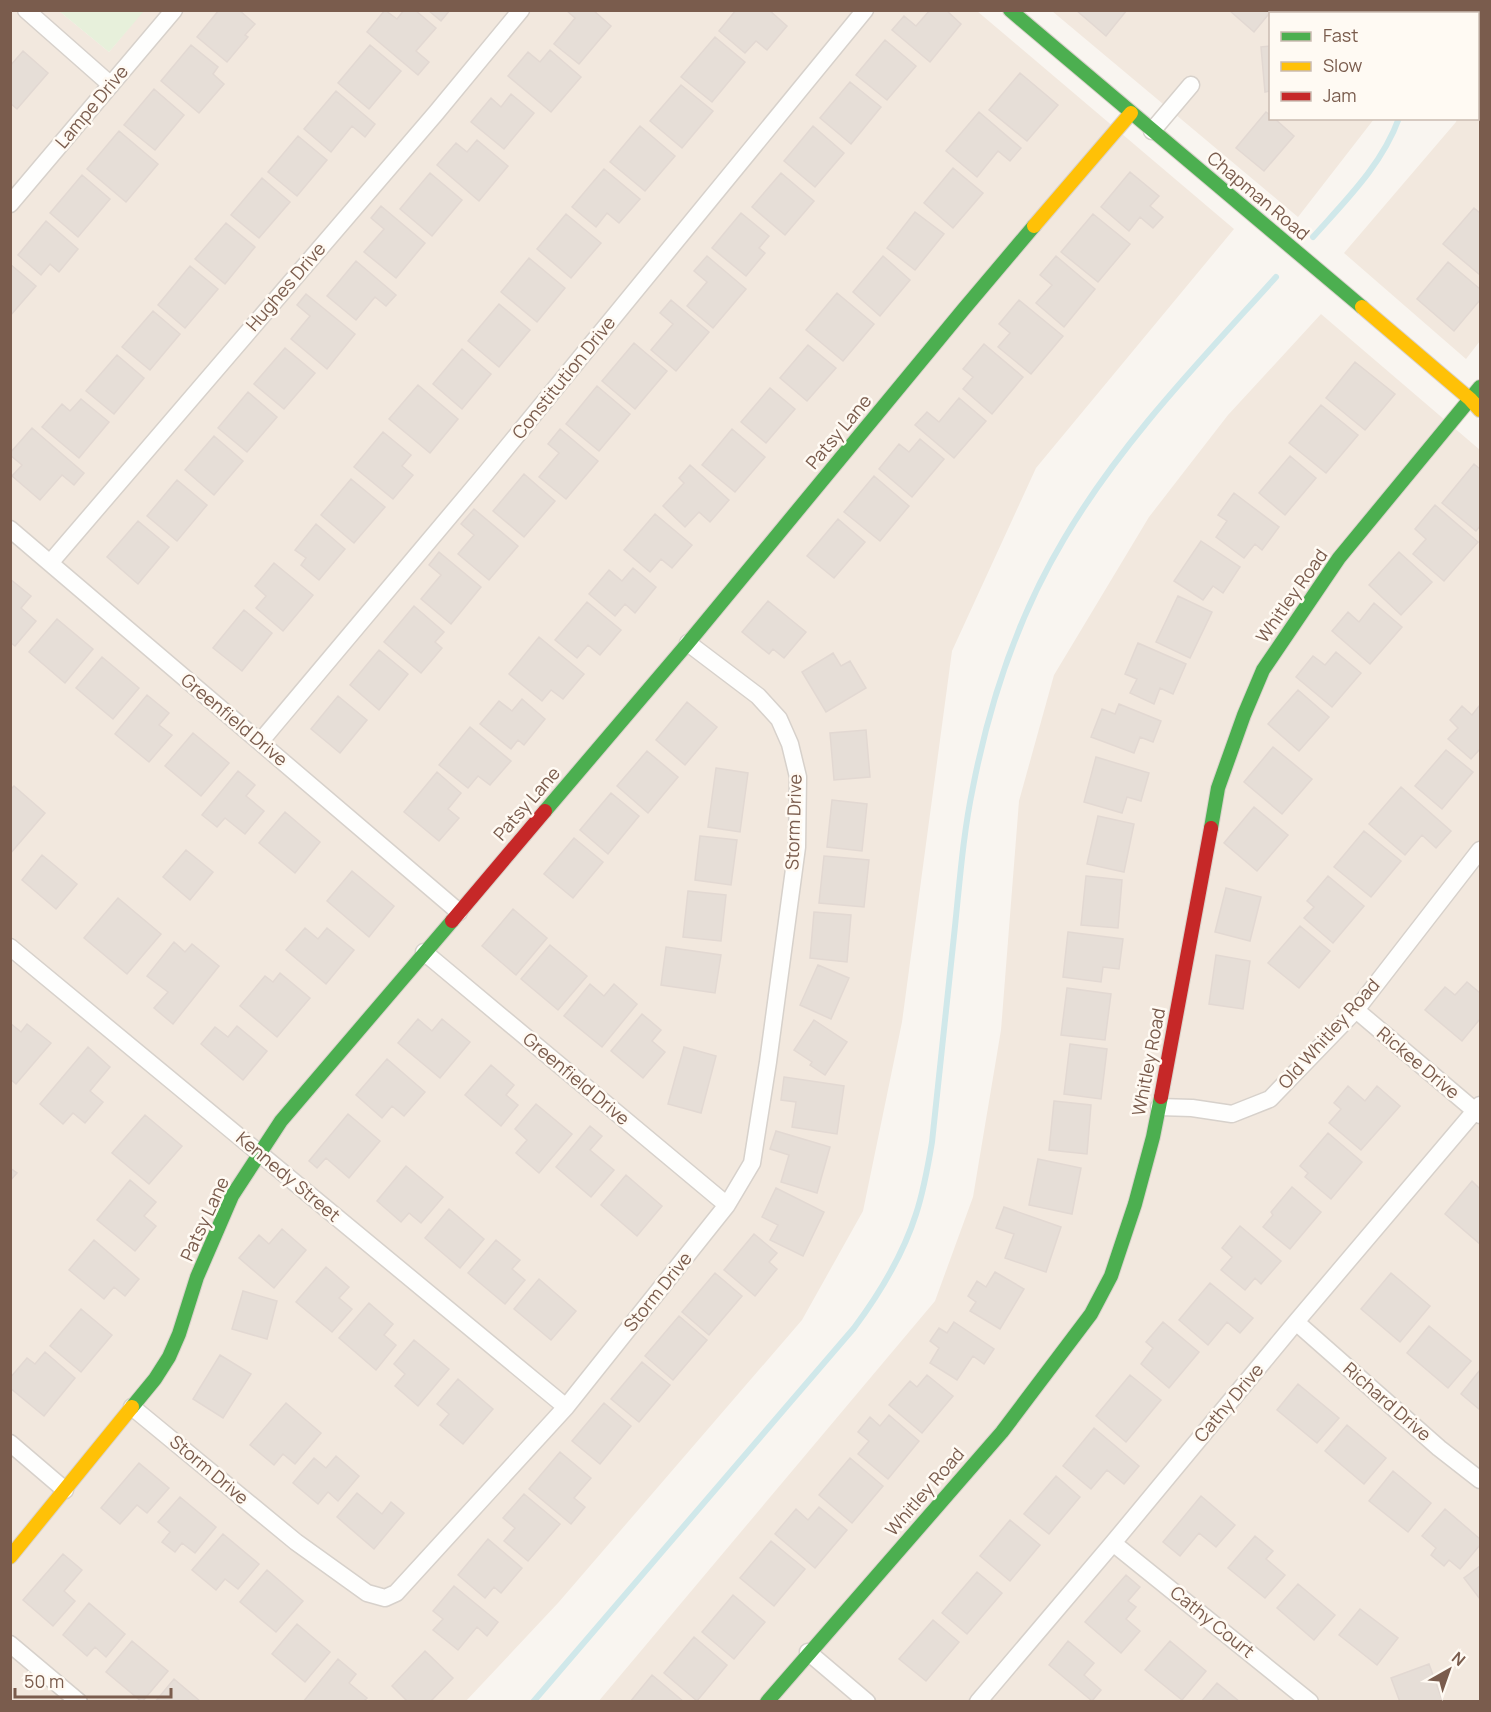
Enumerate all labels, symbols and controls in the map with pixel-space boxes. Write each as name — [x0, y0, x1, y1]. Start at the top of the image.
legend — [1269, 12, 1479, 120]
text: Fast — [1323, 23, 1358, 47]
text: Slow — [1323, 53, 1363, 77]
street label: Lampe Drive — [49, 60, 133, 153]
text: Jam — [1323, 83, 1357, 107]
street label: Chapman Road — [1202, 145, 1315, 245]
street label: Hughes Drive — [240, 237, 330, 336]
street label: Constitution Drive — [506, 311, 620, 444]
street label: Patsy Lane — [800, 389, 876, 474]
street label: Whitley Road — [1250, 544, 1332, 647]
street label: Greenfield Drive — [176, 667, 293, 771]
street label: Patsy Lane — [488, 761, 565, 845]
street label: Storm Drive — [779, 774, 807, 870]
street label: Old Whitley Road — [1272, 973, 1384, 1094]
street label: Whitley Road — [1126, 1006, 1170, 1118]
street label: Rickee Drive — [1372, 1021, 1465, 1104]
street label: Greenfield Drive — [518, 1026, 635, 1130]
street label: Kennedy Street — [232, 1126, 346, 1227]
street label: Patsy Lane — [174, 1173, 234, 1265]
street label: Storm Drive — [618, 1247, 697, 1336]
street label: Richard Drive — [1339, 1356, 1437, 1446]
street label: Cathy Drive — [1188, 1358, 1268, 1447]
street label: Storm Drive — [165, 1429, 254, 1509]
street label: Whitley Road — [879, 1442, 969, 1540]
street label: Cathy Court — [1166, 1580, 1260, 1663]
north arrow — [1419, 1640, 1479, 1700]
text: N — [1447, 1646, 1470, 1671]
scale bar — [15, 1661, 171, 1699]
text: 50 m — [24, 1669, 64, 1693]

